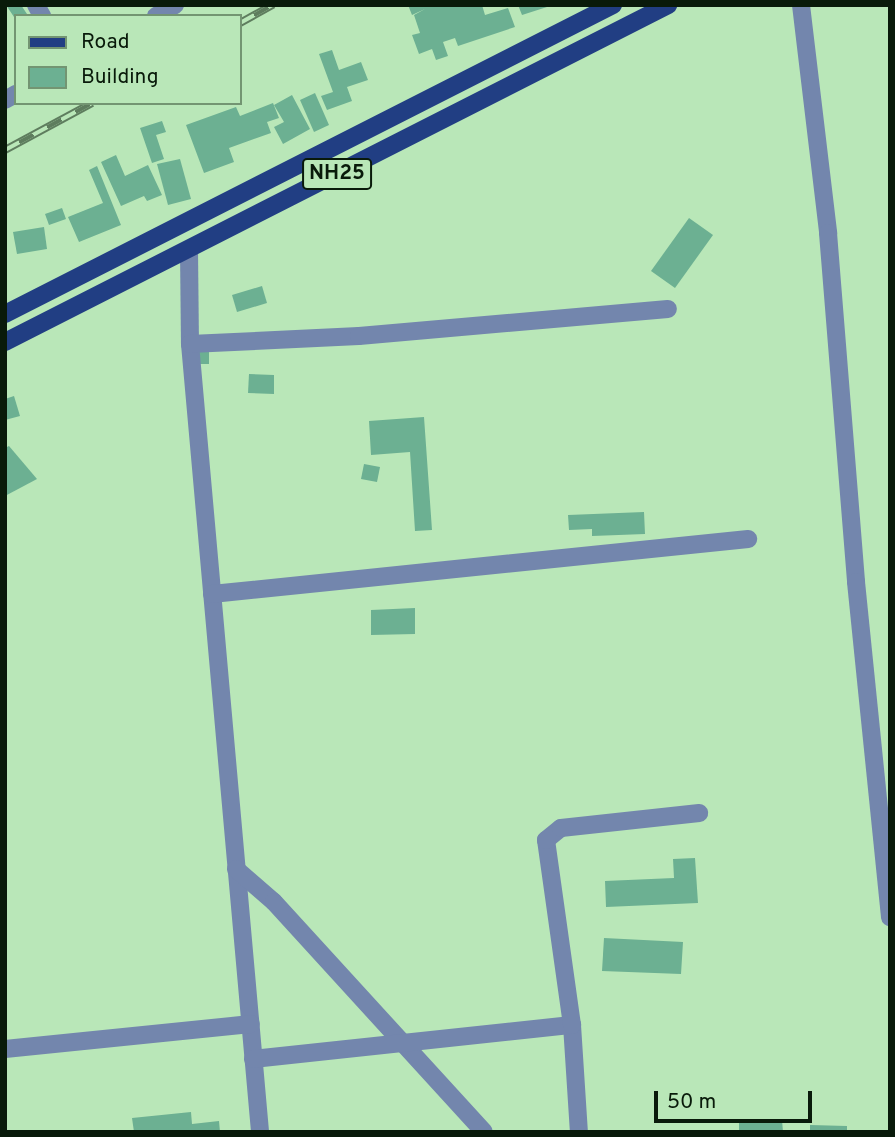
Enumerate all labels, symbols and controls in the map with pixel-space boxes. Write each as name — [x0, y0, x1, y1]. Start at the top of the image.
legend — [14, 14, 242, 105]
text: Road — [81, 29, 130, 56]
text: Building — [81, 64, 159, 91]
road number: NH25 — [302, 156, 372, 192]
scale bar — [657, 1078, 814, 1122]
text: 50 m — [667, 1089, 716, 1116]

